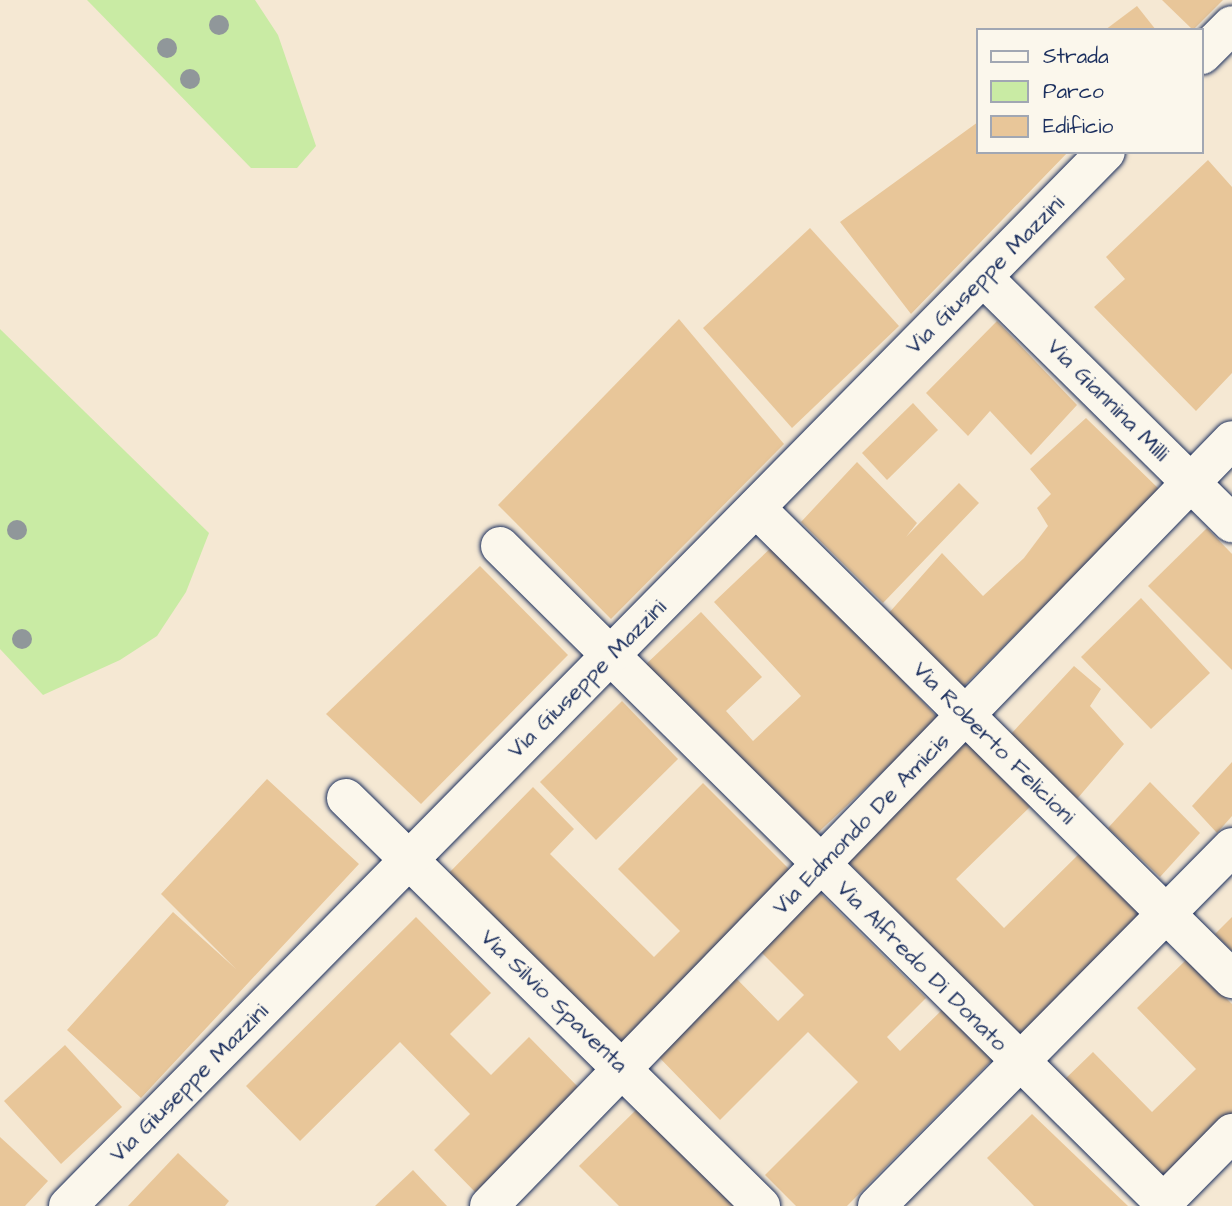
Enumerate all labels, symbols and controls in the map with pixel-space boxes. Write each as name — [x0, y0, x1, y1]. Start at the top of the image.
legend — [976, 28, 1204, 154]
text: Strada — [1043, 42, 1109, 71]
text: Parco — [1043, 77, 1104, 106]
text: Edificio — [1043, 112, 1113, 141]
street label: Via Giuseppe Mazzini — [900, 190, 1070, 360]
street label: Via Giannina Milli — [1041, 333, 1175, 467]
street label: Via Giuseppe Mazzini — [502, 594, 672, 764]
street label: Via Roberto Felicioni — [907, 656, 1081, 830]
street label: Via Edmondo De Amicis — [767, 727, 955, 921]
street label: Via Alfredo Di Donato — [831, 875, 1013, 1057]
street label: Via Silvio Spaventa — [474, 924, 634, 1078]
street label: Via Giuseppe Mazzini — [104, 998, 274, 1168]

